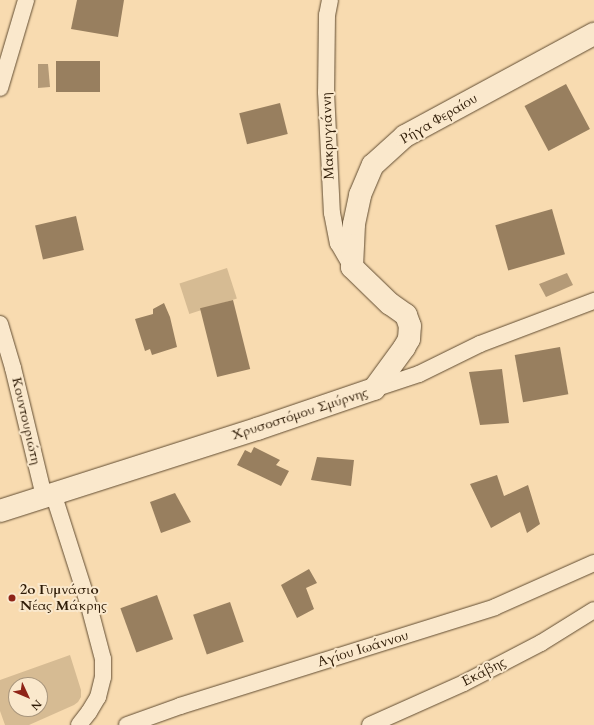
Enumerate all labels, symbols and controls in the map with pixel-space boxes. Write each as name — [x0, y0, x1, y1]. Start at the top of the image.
street label: Ρήγα Φεραίου — [397, 90, 481, 148]
street label: Μακρυγιάννη — [318, 92, 338, 180]
street label: Κουντουριώτη — [8, 376, 44, 466]
street label: Χρυσοστόμου Σμύρνης — [230, 384, 370, 444]
place label: 2ο Γυμνάσιο Νέας Μάκρης — [20, 582, 107, 614]
marker: 2ο Γυμνάσιο Νέας Μάκρης — [7, 593, 17, 603]
street label: Αγίου Ιωάννου — [315, 627, 411, 671]
street label: Εκάβης — [459, 654, 509, 690]
north arrow — [8, 677, 48, 717]
text: N — [28, 696, 45, 714]

